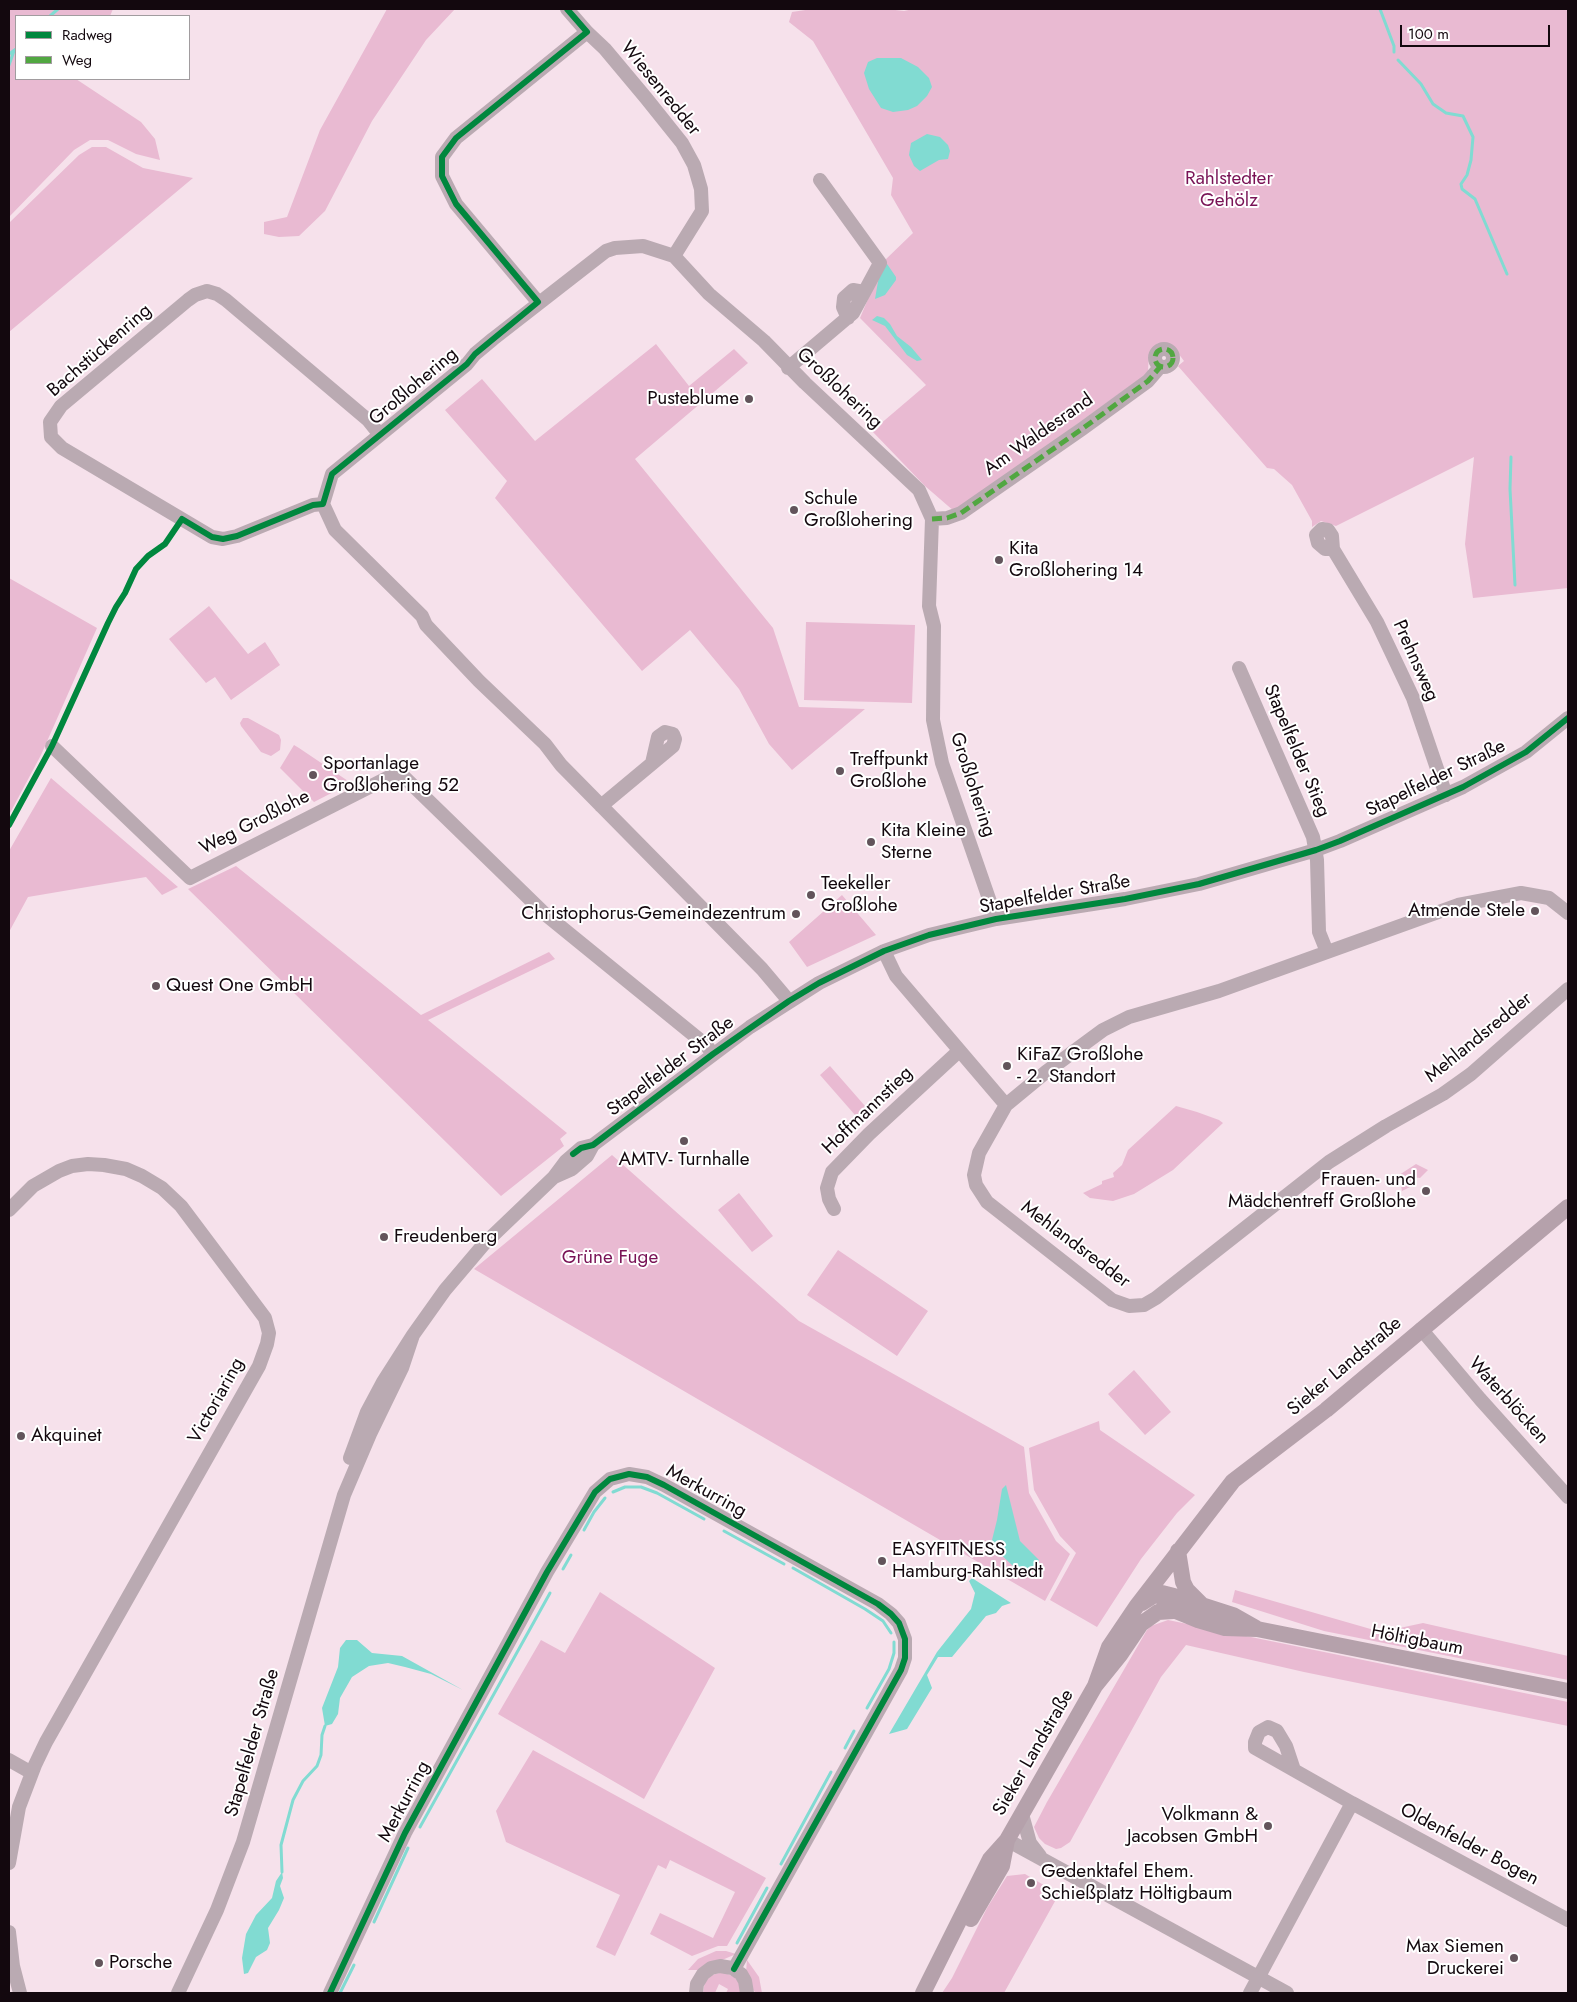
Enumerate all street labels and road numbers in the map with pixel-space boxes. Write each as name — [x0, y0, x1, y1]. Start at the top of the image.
street label: Wiesenredder — [615, 37, 705, 141]
street label: Bachstückenring — [43, 300, 157, 402]
street label: Großlohering — [365, 343, 463, 431]
street label: Großlohering — [791, 344, 887, 434]
street label: Am Waldesrand — [980, 389, 1098, 481]
street label: Prehnsweg — [1387, 617, 1443, 705]
street label: Stapelfelder Stieg — [1258, 681, 1334, 821]
street label: Großlohering — [944, 730, 1000, 840]
street label: Stapelfelder Straße — [1362, 735, 1510, 823]
street label: Weg Großlohe — [196, 786, 314, 860]
street label: Stapelfelder Straße — [978, 871, 1132, 919]
street label: Mehlandsredder — [1421, 988, 1537, 1088]
street label: Stapelfelder Straße — [603, 1012, 739, 1122]
street label: Hoffmannstieg — [818, 1062, 918, 1160]
street label: Mehlandsredder — [1016, 1196, 1134, 1294]
street label: Sieker Landstraße — [1283, 1313, 1407, 1421]
street label: Waterblöcken — [1463, 1353, 1553, 1449]
street label: Victoriaring — [184, 1354, 250, 1448]
street label: Merkurring — [662, 1461, 750, 1523]
street label: Höltigbaum — [1369, 1621, 1465, 1661]
street label: Stapelfelder Straße — [221, 1666, 285, 1820]
street label: Sieker Landstraße — [989, 1686, 1079, 1820]
street label: Merkurring — [374, 1758, 436, 1846]
street label: Oldenfelder Bogen — [1396, 1799, 1542, 1891]

